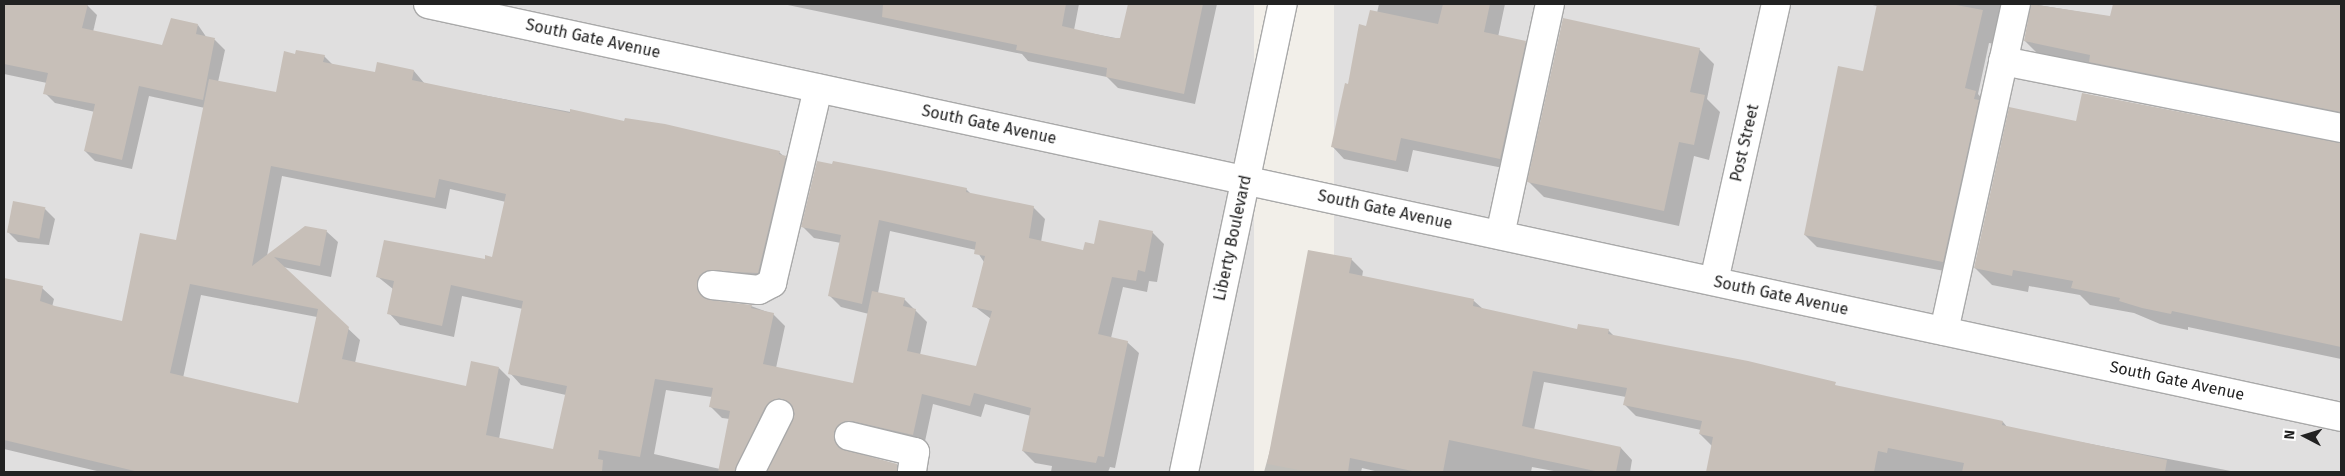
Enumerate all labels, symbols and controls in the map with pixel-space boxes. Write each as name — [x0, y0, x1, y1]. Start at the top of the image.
street label: South Gate Avenue — [524, 15, 662, 63]
street label: South Gate Avenue — [920, 101, 1058, 149]
street label: Post Street — [1727, 102, 1763, 184]
street label: Liberty Boulevard — [1210, 173, 1256, 303]
street label: South Gate Avenue — [1316, 186, 1454, 234]
street label: South Gate Avenue — [1712, 272, 1850, 320]
street label: South Gate Avenue — [2108, 357, 2246, 405]
north arrow — [2280, 411, 2330, 461]
text: N — [2281, 429, 2298, 440]

